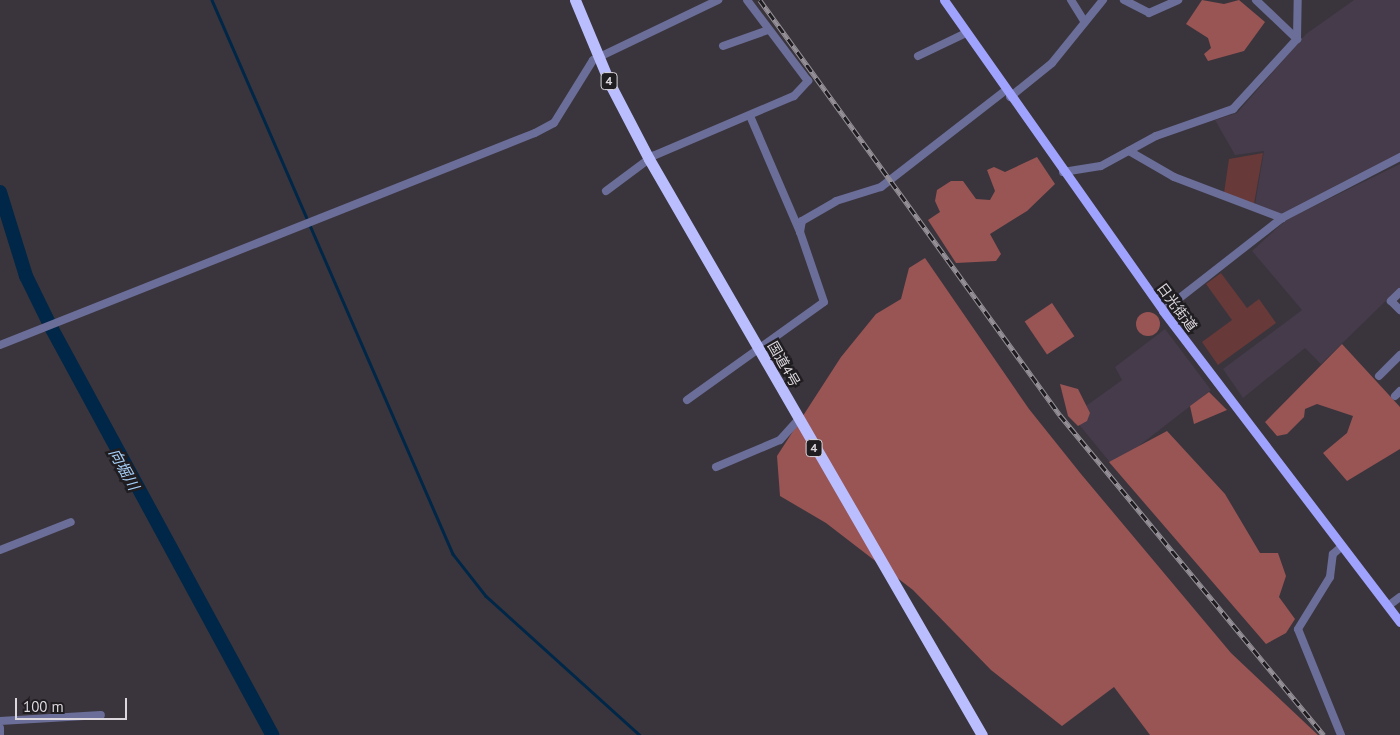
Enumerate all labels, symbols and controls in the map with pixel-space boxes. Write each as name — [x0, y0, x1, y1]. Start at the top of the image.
road number: 4 — [600, 72, 618, 90]
street label: 日光街道 — [1153, 280, 1201, 334]
street label: 国道4号 — [764, 338, 804, 390]
road number: 4 — [805, 438, 823, 458]
water label: 向堀川 — [105, 445, 143, 493]
scale bar — [18, 688, 130, 720]
text: 100 m — [23, 697, 64, 716]

